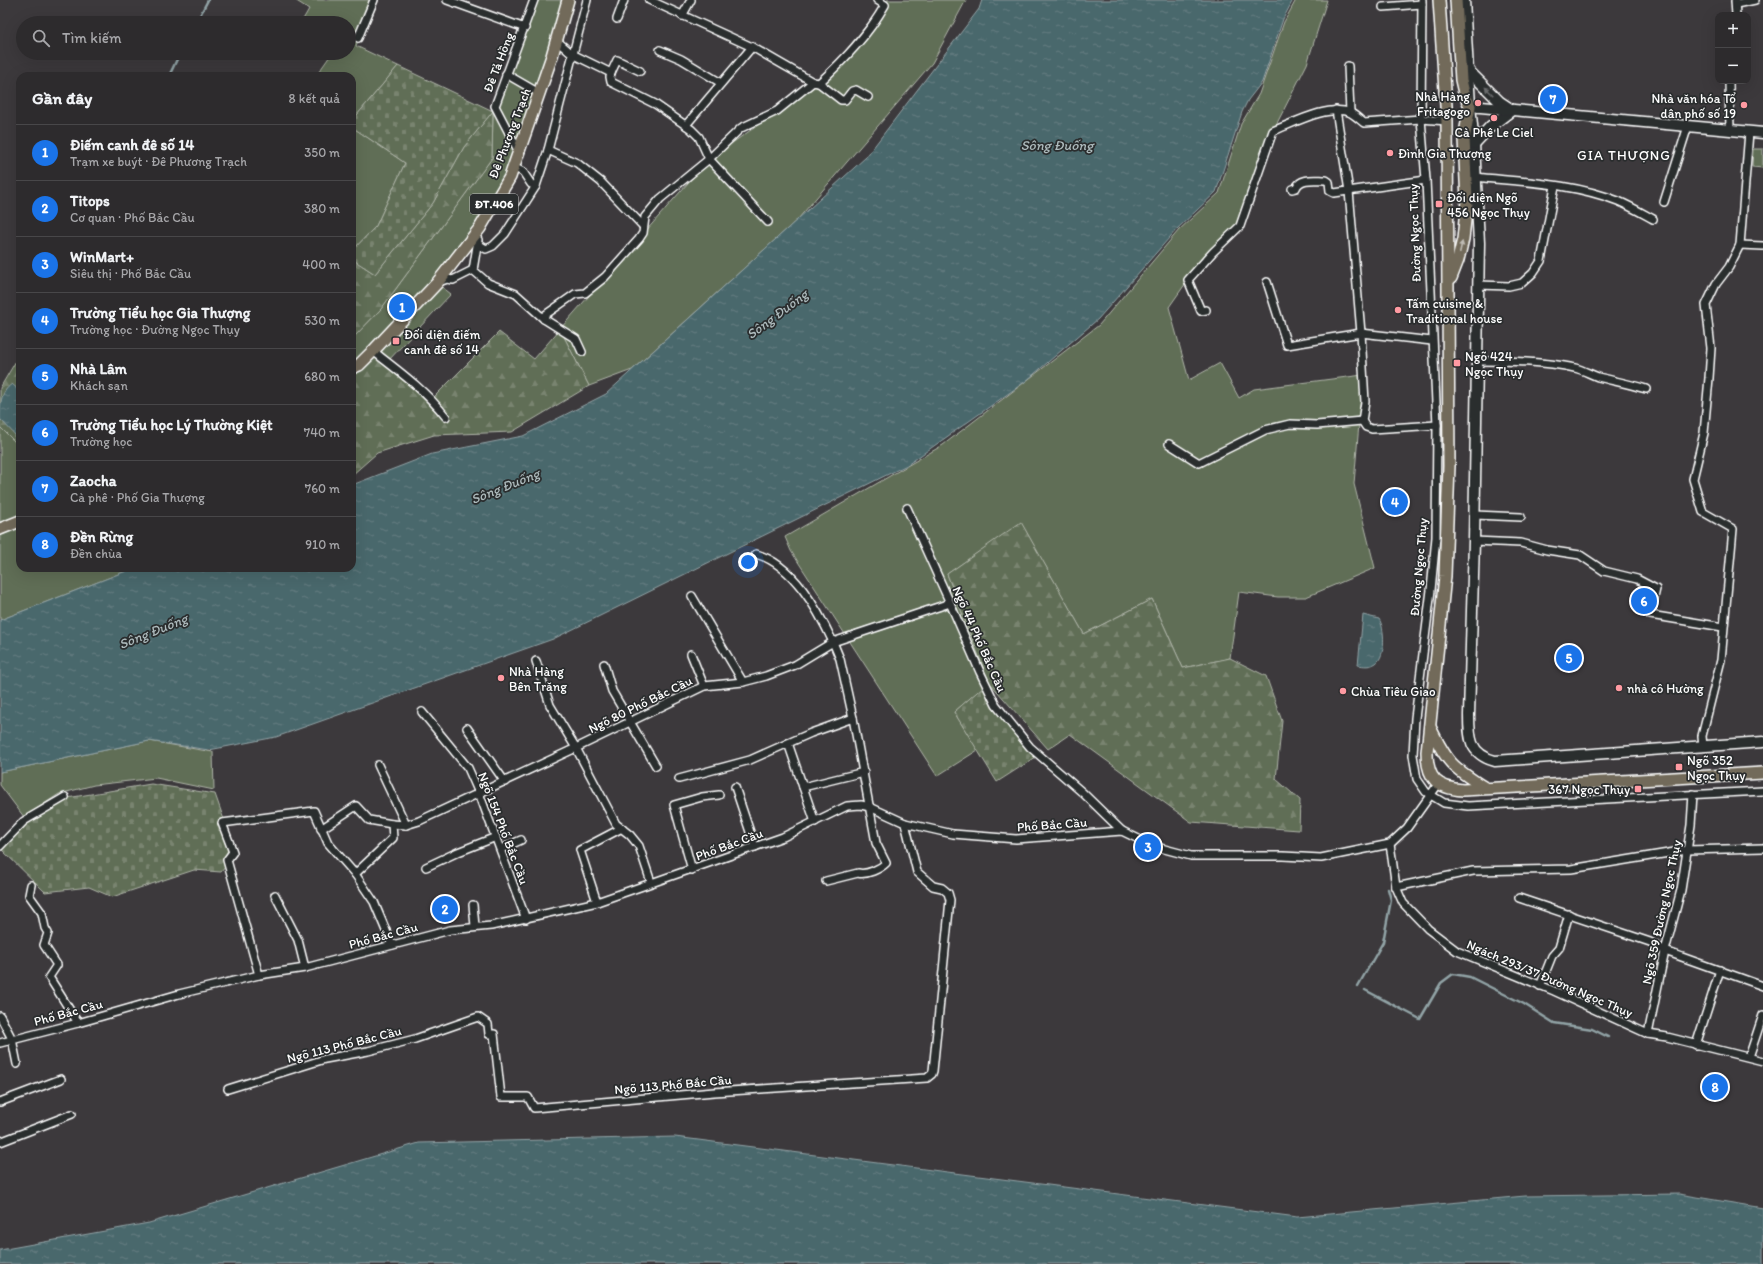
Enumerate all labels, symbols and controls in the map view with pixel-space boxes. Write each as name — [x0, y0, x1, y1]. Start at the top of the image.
map controls — [1715, 12, 1751, 84]
button: + — [1715, 12, 1751, 48]
search box — [16, 16, 356, 60]
icon: search — [30, 27, 52, 49]
text: Tìm kiếm — [62, 29, 122, 47]
street label: Đê Tả Hồng — [480, 30, 517, 94]
button: − — [1715, 48, 1751, 84]
pin: 7 — [1540, 84, 1566, 114]
street label: Đê Phương Trạch — [485, 86, 534, 180]
one-way arrow — [1484, 87, 1494, 96]
text: Gần đây — [32, 88, 92, 108]
place label: Nhà Hàng Fritagogo — [1415, 89, 1470, 119]
text: 8 kết quả — [289, 91, 340, 106]
place label: Nhà văn hóa Tổ dân phố số 19 — [1651, 91, 1736, 121]
marker: Nhà Hàng Fritagogo — [1473, 98, 1483, 108]
marker: Nhà văn hóa Tổ dân phố số 19 — [1739, 100, 1749, 110]
marker: Cà Phê Le Ciel — [1489, 113, 1499, 123]
place label: Cà Phê Le Ciel — [1455, 125, 1534, 140]
text: Điếm canh đê số 14 — [70, 136, 194, 154]
water label: Sông Đuống — [1021, 137, 1095, 154]
text: 1 — [42, 145, 48, 160]
text: 350 m — [304, 145, 340, 160]
place label: Đình Gia Thượng — [1398, 146, 1492, 161]
district label: GIA THƯỢNG — [1577, 147, 1671, 164]
marker: Đình Gia Thượng — [1385, 148, 1395, 158]
text: Trạm xe buýt · Đê Phương Trạch — [70, 154, 247, 169]
street label: Đường Ngọc Thụy — [1405, 184, 1424, 282]
place label: Đối diện Ngõ 456 Ngọc Thụy — [1447, 190, 1530, 220]
text: Titops — [70, 192, 110, 210]
road number: ĐT.406 — [470, 194, 518, 214]
marker: Đối diện Ngõ 456 Ngọc Thụy — [1434, 199, 1444, 209]
text: 2 — [42, 201, 48, 216]
text: 380 m — [304, 201, 340, 216]
text: Cơ quan · Phố Bắc Cầu — [70, 210, 195, 225]
one-way arrow — [1458, 241, 1464, 254]
text: WinMart+ — [70, 248, 134, 266]
text: 3 — [41, 257, 49, 272]
text: 400 m — [302, 257, 340, 272]
text: Siêu thị · Phố Bắc Cầu — [70, 266, 191, 281]
water label: Sông Đuống — [743, 285, 813, 343]
pin: 1 — [389, 292, 415, 322]
place label: Tấm cuisine & Traditional house — [1406, 296, 1502, 326]
text: Trường Tiểu học Gia Thượng — [70, 304, 250, 322]
marker: Tấm cuisine & Traditional house — [1393, 305, 1403, 315]
text: 4 — [41, 313, 49, 328]
text: 530 m — [304, 313, 340, 328]
text: Trường học · Đường Ngọc Thụy — [70, 322, 240, 337]
place label: Đối diện điếm canh đê số 14 — [404, 327, 480, 357]
marker: Đối diện điếm canh đê số 14 — [391, 336, 401, 346]
place label: Ngõ 424 Ngọc Thụy — [1465, 349, 1523, 379]
marker: Ngõ 424 Ngọc Thụy — [1452, 358, 1462, 368]
text: Nhà Lâm — [70, 360, 127, 378]
text: 5 — [42, 369, 48, 384]
text: 680 m — [304, 369, 340, 384]
text: Khách sạn — [70, 378, 128, 393]
text: Trường Tiểu học Lý Thường Kiệt — [70, 416, 273, 434]
text: 6 — [42, 425, 48, 440]
text: 740 m — [304, 425, 340, 440]
text: Trường học — [70, 434, 132, 449]
water label: Sông Đuống — [468, 464, 544, 508]
text: Zaocha — [70, 472, 116, 490]
text: 7 — [42, 481, 48, 496]
text: 760 m — [305, 481, 340, 496]
pin: 4 — [1382, 487, 1408, 517]
text: Cà phê · Phố Gia Thượng — [70, 490, 205, 505]
street label: Đường Ngọc Thụy — [1407, 517, 1430, 617]
text: Đền Rừng — [70, 528, 133, 546]
text: 8 — [41, 537, 49, 552]
text: 910 m — [305, 537, 340, 552]
text: Đền chùa — [70, 546, 122, 561]
your location — [738, 552, 758, 572]
street label: Ngõ 44 Phố Bắc Cầu — [949, 584, 1010, 694]
pin: 6 — [1631, 586, 1657, 616]
water label: Sông Đuống — [116, 609, 192, 653]
pin: 5 — [1556, 643, 1582, 673]
place label: Nhà Hàng Bên Trăng — [509, 664, 567, 694]
marker: Nhà Hàng Bên Trăng — [496, 673, 506, 683]
street label: Ngõ 80 Phố Bắc Cầu — [586, 673, 695, 736]
place label: nhà cô Hường — [1627, 681, 1704, 696]
marker: nhà cô Hường — [1614, 683, 1624, 693]
place label: Chùa Tiêu Giao — [1351, 684, 1436, 699]
marker: Chùa Tiêu Giao — [1338, 686, 1348, 696]
place label: Ngõ 352 Ngọc Thụy — [1687, 753, 1745, 783]
marker: Ngõ 352 Ngọc Thụy — [1674, 762, 1684, 772]
street label: Ngõ 154 Phố Bắc Cầu — [475, 770, 532, 886]
place label: 367 Ngọc Thụy — [1548, 782, 1630, 797]
marker: 367 Ngọc Thụy — [1633, 784, 1643, 794]
street label: Phố Bắc Cầu — [1016, 815, 1088, 834]
street label: Phố Bắc Cầu — [693, 825, 765, 864]
pin: 3 — [1135, 832, 1161, 862]
street label: Ngõ 359 Đường Ngọc Thụy — [1639, 839, 1684, 986]
pin: 2 — [432, 894, 458, 924]
street label: Phố Bắc Cầu — [347, 919, 419, 952]
street label: Ngách 293/37 Đường Ngọc Thụy — [1464, 937, 1635, 1020]
street label: Phố Bắc Cầu — [32, 996, 104, 1029]
street label: Ngõ 113 Phố Bắc Cầu — [285, 1023, 403, 1066]
street label: Ngõ 113 Phố Bắc Cầu — [614, 1072, 732, 1097]
pin: 8 — [1702, 1072, 1728, 1102]

